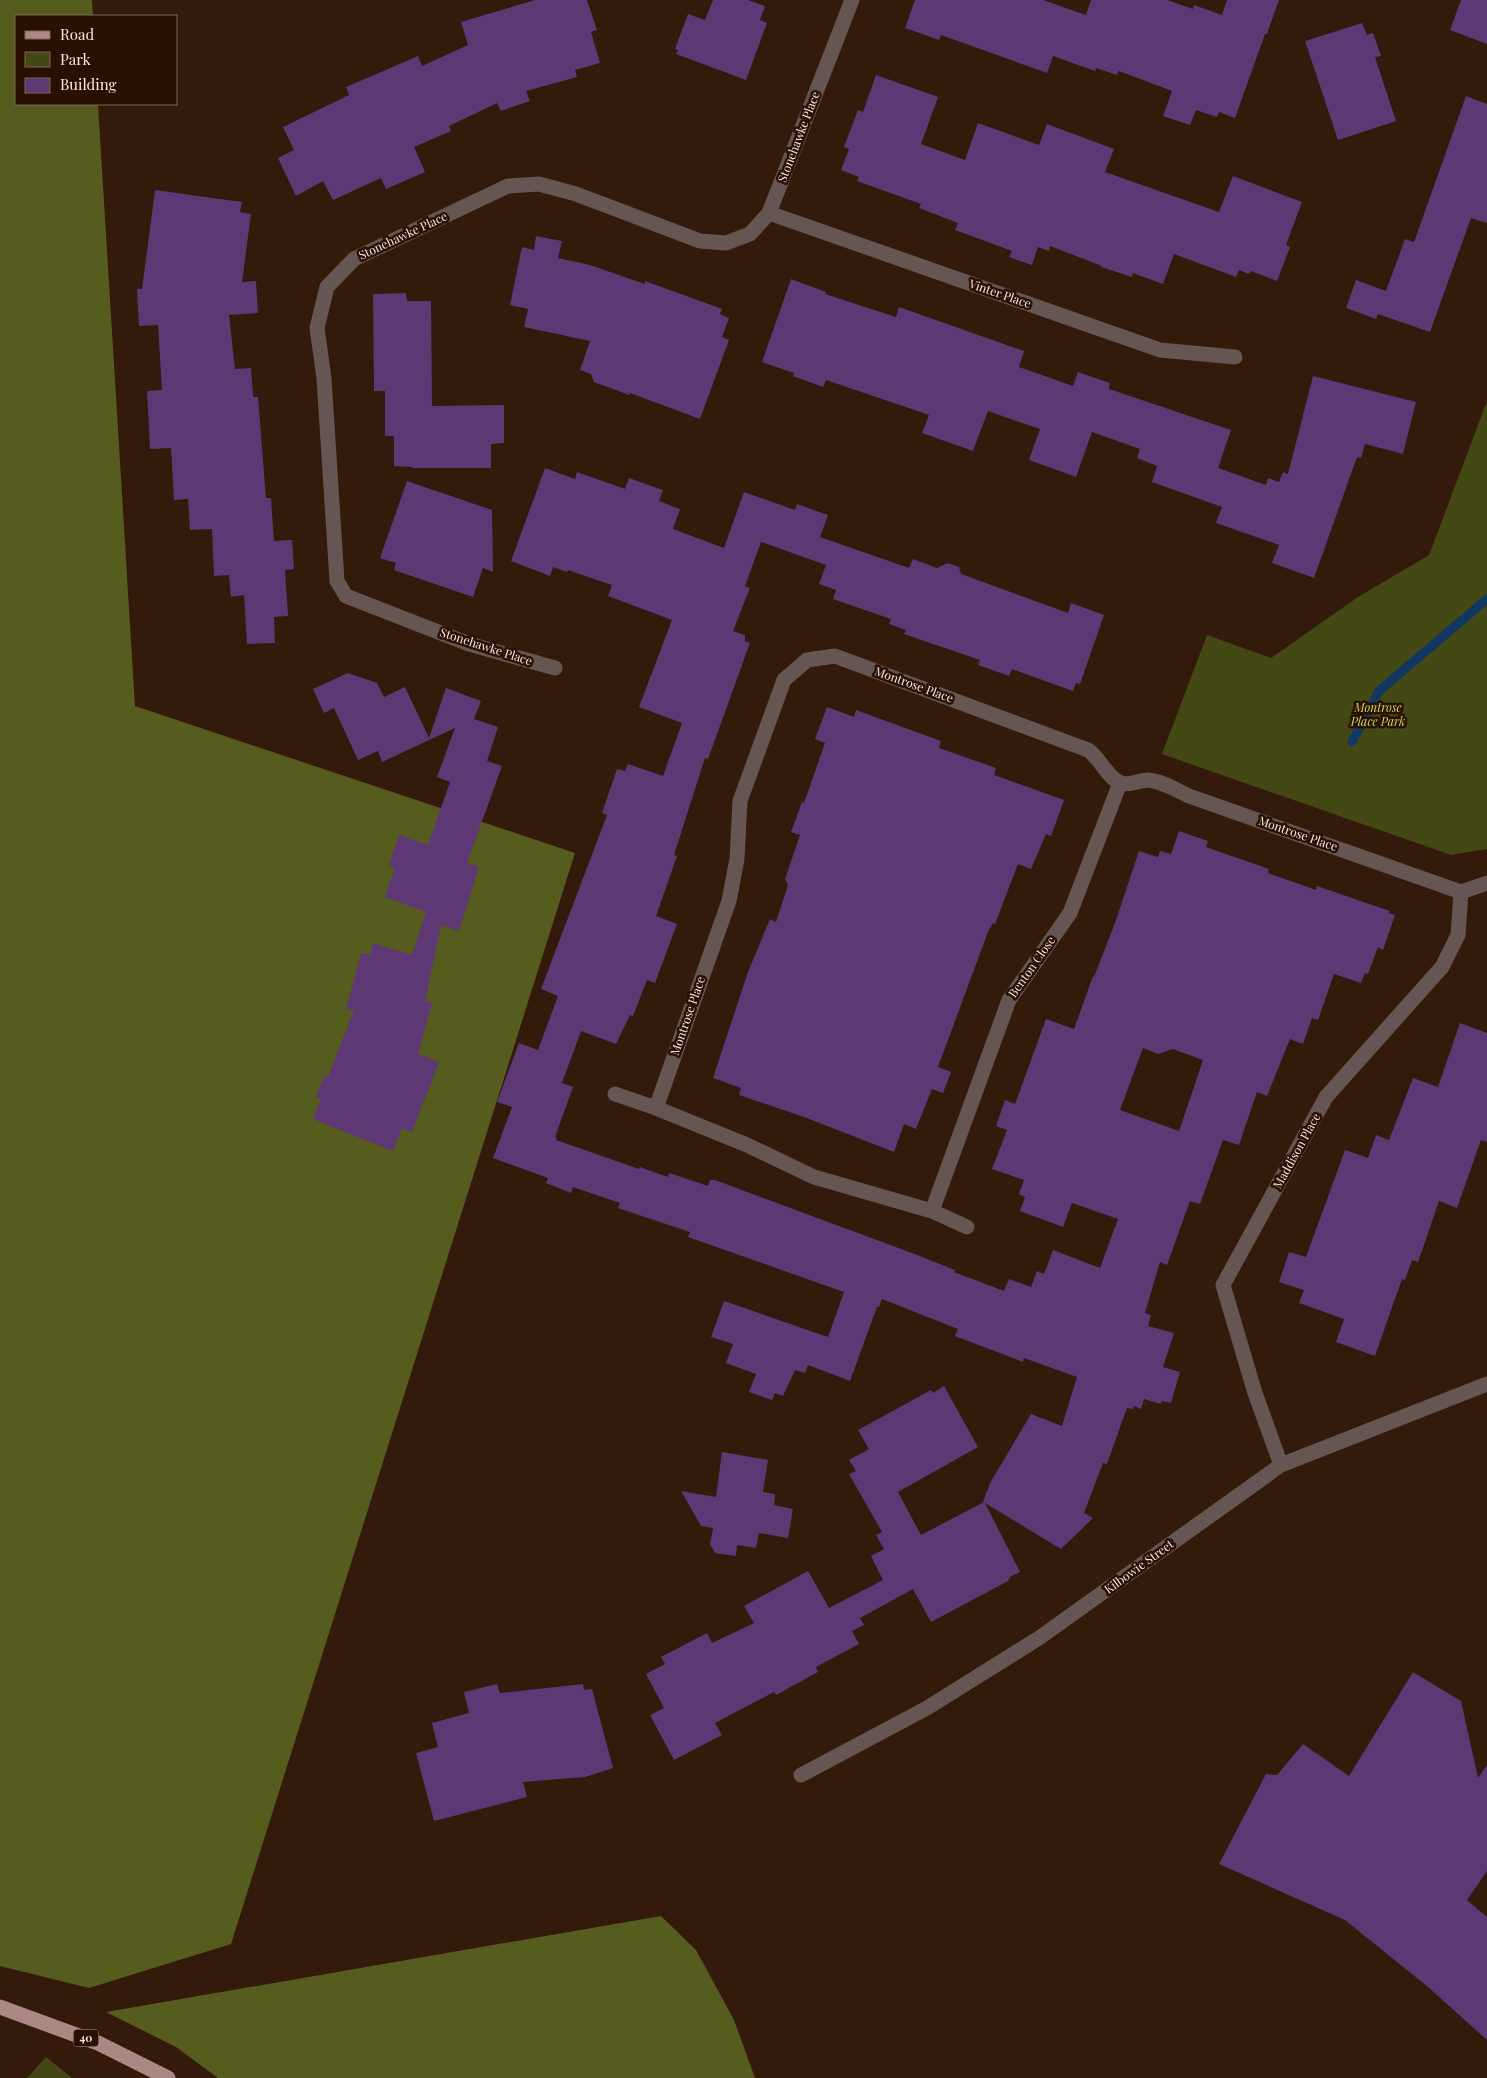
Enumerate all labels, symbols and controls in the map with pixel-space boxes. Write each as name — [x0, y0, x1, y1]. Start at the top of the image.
legend — [15, 15, 178, 105]
text: Road — [60, 24, 94, 44]
text: Park — [60, 49, 92, 69]
text: Building — [60, 74, 117, 94]
street label: Stonehawke Place — [773, 89, 823, 184]
street label: Stonehawke Place — [356, 208, 449, 263]
street label: Vinter Place — [966, 275, 1033, 311]
street label: Stonehawke Place — [438, 624, 534, 668]
street label: Montrose Place — [873, 662, 956, 706]
park label: Montrose Place Park — [1350, 699, 1405, 729]
street label: Montrose Place — [1257, 812, 1340, 854]
street label: Benton Close — [1004, 933, 1058, 1000]
street label: Montrose Place — [666, 974, 708, 1057]
street label: Maddison Place — [1269, 1110, 1324, 1191]
street label: Kilbowie Street — [1101, 1535, 1177, 1597]
road number: 40 — [74, 2030, 98, 2046]

